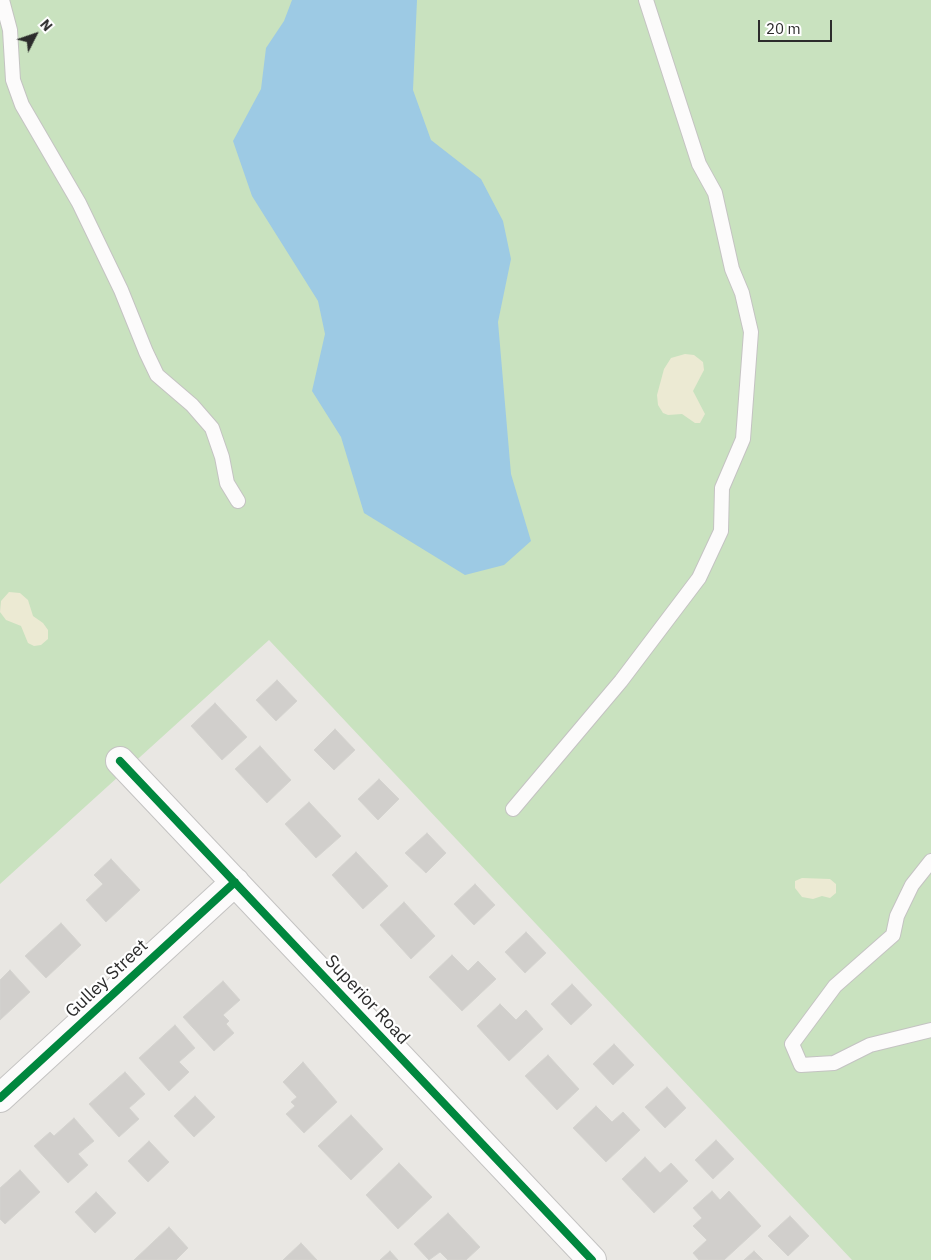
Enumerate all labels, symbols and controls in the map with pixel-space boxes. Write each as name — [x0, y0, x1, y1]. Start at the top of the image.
north arrow — [10, 10, 60, 60]
scale bar — [761, 10, 835, 42]
text: N — [36, 15, 56, 35]
text: 20 m — [766, 19, 801, 38]
street label: Gulley Street — [61, 935, 153, 1023]
street label: Superior Road — [320, 951, 414, 1049]

